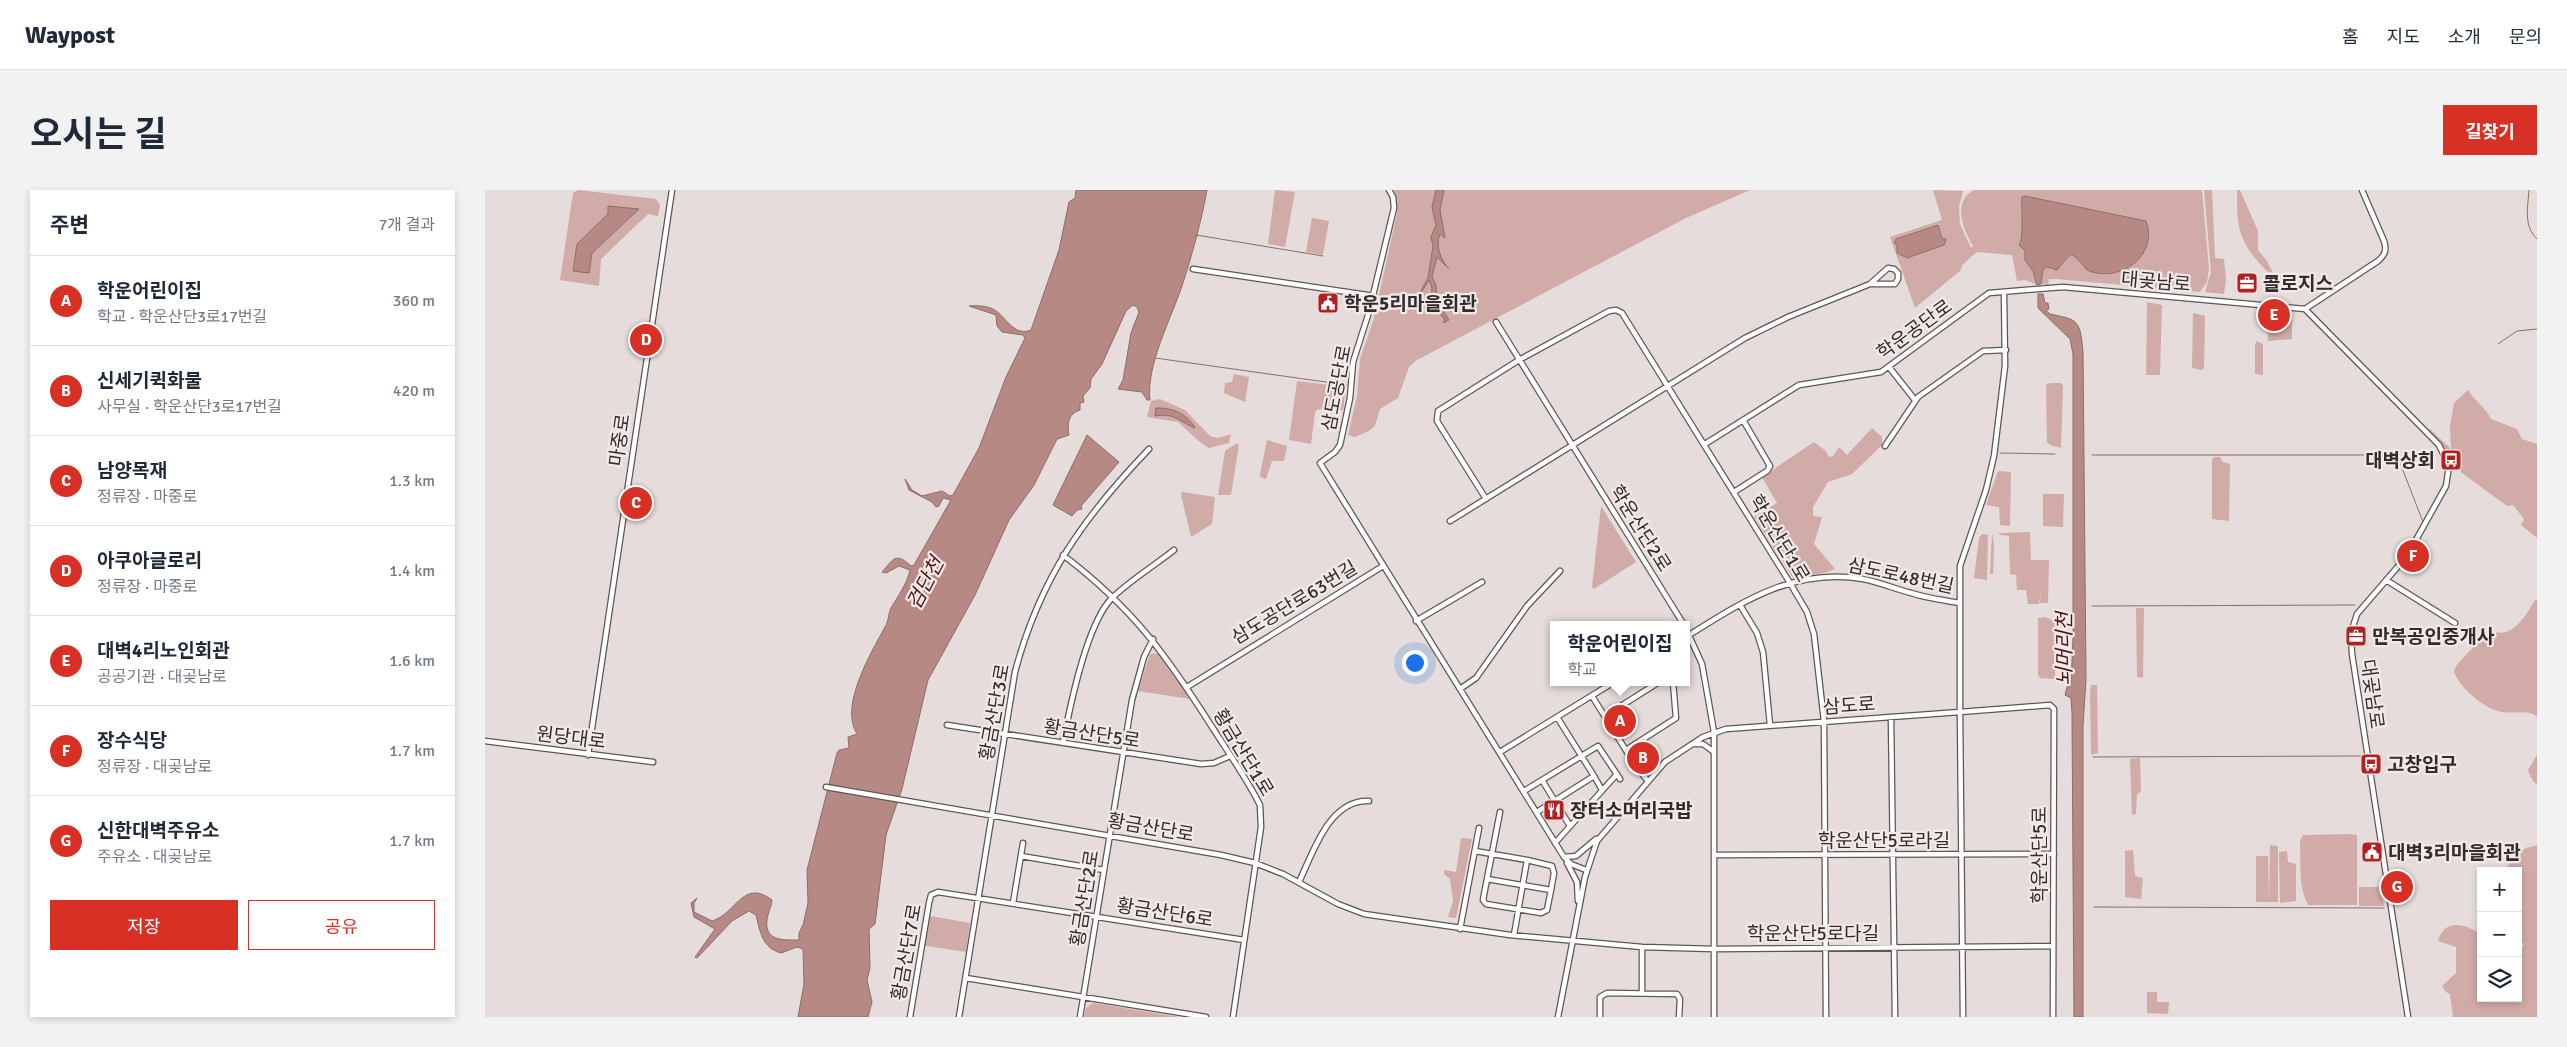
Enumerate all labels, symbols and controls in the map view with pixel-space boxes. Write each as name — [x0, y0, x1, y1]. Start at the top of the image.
text: Waypost — [25, 20, 115, 50]
text: 홈 — [2342, 26, 2359, 48]
text: 지도 — [2387, 26, 2420, 48]
text: 소개 — [2448, 26, 2481, 48]
text: 문의 — [2509, 26, 2542, 48]
button: 길찾기 — [2443, 105, 2537, 155]
text: 오시는 길 — [30, 113, 167, 156]
text: 주변 — [50, 212, 89, 238]
text: 7개 결과 — [379, 215, 435, 235]
street label: 대곶남로 — [2120, 267, 2192, 297]
office icon: 콜로지스 — [2235, 271, 2259, 295]
place label: 콜로지스 — [2263, 272, 2333, 296]
text: 학운어린이집 — [97, 279, 202, 303]
text: A — [61, 291, 71, 311]
text: 360 m — [393, 291, 435, 311]
public building icon: 학운5리마을회관 — [1316, 291, 1340, 315]
place label: 학운5리마을회관 — [1344, 292, 1477, 316]
street label: 학운공단로 — [1872, 294, 1957, 365]
pin: E — [2258, 296, 2290, 334]
text: 학교 · 학운산단3로17번길 — [97, 307, 267, 327]
pin: D — [630, 321, 662, 359]
street label: 삼도공단로 — [1317, 343, 1357, 433]
text: 신세기퀵화물 — [97, 369, 202, 393]
text: B — [61, 381, 71, 401]
text: 420 m — [393, 381, 435, 401]
text: 사무실 · 학운산단3로17번길 — [97, 397, 282, 417]
street label: 마중로 — [604, 412, 636, 468]
bus stop icon: 대벽상회 — [2439, 448, 2463, 472]
place label: 대벽상회 — [2365, 449, 2435, 473]
text: 남양목재 — [97, 459, 167, 483]
text: C — [61, 471, 71, 491]
text: 1.3 km — [389, 471, 435, 491]
street label: 학운산단2로 — [1604, 481, 1676, 576]
pin: C — [620, 484, 652, 522]
text: 정류장 · 마중로 — [97, 487, 197, 507]
street label: 학운산단1로 — [1744, 490, 1815, 587]
pin: F — [2397, 537, 2429, 575]
text: 아쿠아글로리 — [97, 549, 202, 573]
water label: 검단천 — [901, 551, 951, 613]
street label: 삼도로48번길 — [1846, 553, 1956, 599]
street label: 삼도공단로63번길 — [1227, 556, 1362, 650]
text: D — [61, 561, 71, 581]
text: 1.4 km — [389, 561, 435, 581]
text: 정류장 · 마중로 — [97, 577, 197, 597]
water label: 뇌머리천 — [2052, 610, 2077, 686]
popup — [1550, 621, 1690, 686]
office icon: 만복공인중개사 — [2344, 624, 2368, 648]
place label: 만복공인중개사 — [2372, 625, 2495, 649]
text: 학운어린이집 — [1568, 632, 1672, 656]
text: 대벽4리노인회관 — [97, 639, 230, 663]
your location — [1402, 650, 1428, 676]
text: E — [61, 651, 71, 671]
text: 1.6 km — [389, 651, 435, 671]
street label: 대곶남로 — [2355, 658, 2389, 730]
text: 학교 — [1568, 660, 1597, 680]
street label: 황금산단3로 — [975, 662, 1015, 762]
text: 공공기관 · 대곶남로 — [97, 667, 227, 687]
street label: 삼도로 — [1822, 692, 1876, 720]
pin: A — [1604, 702, 1636, 740]
street label: 황금산단1로 — [1208, 704, 1279, 801]
street label: 황금산단5로 — [1042, 714, 1142, 753]
street label: 원당대로 — [535, 722, 607, 754]
text: 장수식당 — [97, 729, 167, 753]
pin: B — [1627, 739, 1659, 777]
text: F — [62, 741, 70, 761]
text: 1.7 km — [389, 741, 435, 761]
bus stop icon: 고창입구 — [2359, 752, 2383, 776]
place label: 고창입구 — [2387, 753, 2457, 777]
text: 정류장 · 대곶남로 — [97, 757, 212, 777]
restaurant icon: 장터소머리국밥 — [1542, 798, 1566, 822]
place label: 장터소머리국밥 — [1570, 799, 1692, 823]
street label: 학운산단5로 — [2028, 806, 2052, 904]
street label: 황금산단로 — [1106, 809, 1196, 847]
text: 신한대벽주유소 — [97, 819, 219, 843]
street label: 학운산단5로라길 — [1818, 829, 1950, 853]
text: G — [61, 831, 71, 851]
text: 1.7 km — [389, 831, 435, 851]
public building icon: 대벽3리마을회관 — [2360, 840, 2384, 864]
place label: 대벽3리마을회관 — [2388, 841, 2521, 865]
text: 주유소 · 대곶남로 — [97, 847, 212, 867]
street label: 황금산단2로 — [1065, 848, 1104, 948]
map controls — [2477, 867, 2522, 1002]
button: + — [2477, 867, 2522, 912]
pin: G — [2381, 868, 2413, 906]
street label: 황금산단6로 — [1115, 893, 1215, 932]
button: 저장 — [50, 900, 238, 950]
button: 공유 — [248, 900, 435, 950]
street label: 황금산단7로 — [887, 902, 927, 1002]
button: − — [2477, 912, 2522, 957]
street label: 학운산단5로다길 — [1747, 922, 1879, 946]
button: layers — [2477, 957, 2522, 1002]

